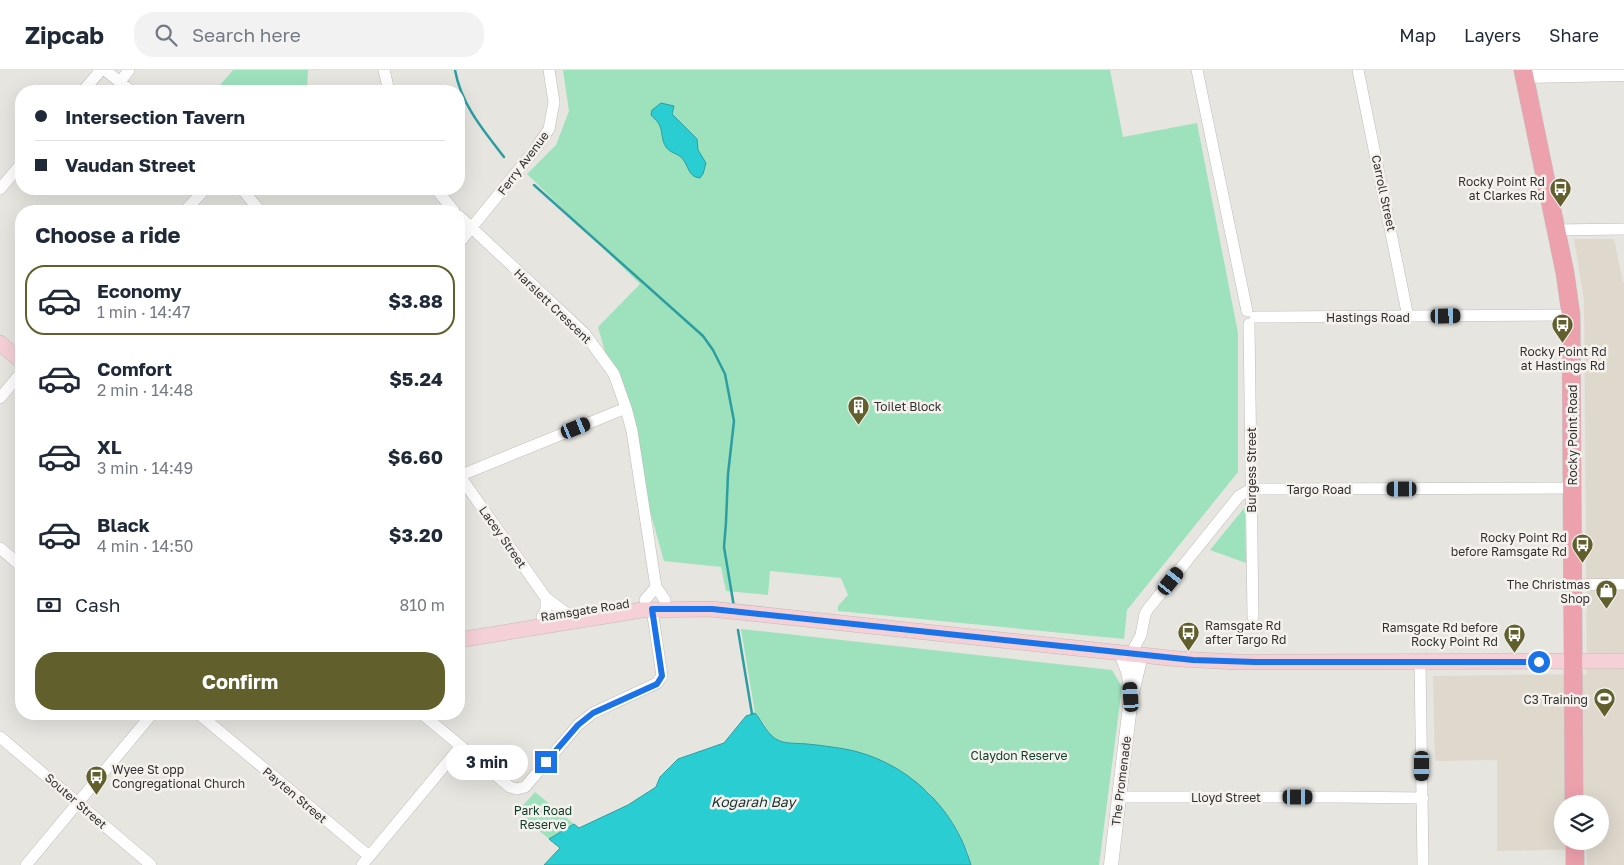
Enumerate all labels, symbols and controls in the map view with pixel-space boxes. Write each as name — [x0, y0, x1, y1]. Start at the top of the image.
search box — [134, 12, 484, 57]
text: Zipcab — [25, 20, 104, 49]
icon: search — [152, 21, 180, 49]
text: Search here — [192, 23, 301, 46]
text: Map — [1399, 24, 1436, 46]
text: Layers — [1464, 24, 1521, 46]
text: Share — [1549, 24, 1599, 46]
text: Intersection Tavern — [65, 105, 245, 128]
street label: Ferry Avenue — [494, 128, 552, 198]
text: Vaudan Street — [65, 153, 196, 176]
street label: Carroll Street — [1369, 153, 1399, 233]
place label: Rocky Point Rd at Clarkes Rd — [1458, 174, 1545, 203]
bus stop icon: Rocky Point Rd at Clarkes Rd — [1549, 176, 1573, 207]
text: Choose a ride — [35, 221, 181, 248]
street label: Harslett Crescent — [511, 265, 595, 347]
icon: car — [37, 278, 82, 323]
text: Economy — [97, 279, 182, 302]
text: $3.88 — [388, 289, 443, 312]
text: 1 min · 14:47 — [97, 302, 190, 322]
car — [1430, 308, 1461, 324]
street label: Hastings Road — [1326, 310, 1410, 325]
bus stop icon: Rocky Point Rd at Hastings Rd — [1551, 312, 1575, 343]
place label: Rocky Point Rd at Hastings Rd — [1519, 344, 1607, 373]
icon: car — [37, 356, 82, 401]
text: Comfort — [97, 357, 172, 380]
text: $5.24 — [389, 367, 443, 390]
text: 2 min · 14:48 — [97, 380, 193, 400]
street label: Rocky Point Road — [1565, 384, 1580, 486]
building icon: Toilet Block — [846, 394, 870, 425]
place label: Toilet Block — [874, 399, 942, 414]
car — [559, 415, 592, 441]
street label: Burgess Street — [1244, 427, 1259, 513]
icon: car — [37, 434, 82, 479]
text: XL — [97, 435, 122, 458]
text: $6.60 — [388, 445, 443, 468]
text: 3 min · 14:49 — [97, 458, 193, 478]
street label: Targo Road — [1287, 482, 1351, 497]
car — [1387, 482, 1417, 497]
street label: Lacey Street — [476, 503, 530, 571]
icon: car — [37, 512, 82, 557]
text: Black — [97, 513, 150, 536]
text: $3.20 — [389, 523, 443, 546]
place label: Rocky Point Rd before Ramsgate Rd — [1451, 530, 1567, 559]
bus stop icon: Rocky Point Rd before Ramsgate Rd — [1571, 532, 1595, 563]
text: 4 min · 14:50 — [97, 536, 193, 556]
car — [1155, 565, 1186, 597]
place label: The Christmas Shop — [1507, 577, 1590, 606]
shop icon: The Christmas Shop — [1594, 579, 1618, 610]
icon: cash — [35, 591, 63, 619]
text: Cash — [75, 593, 120, 616]
text: 810 m — [399, 595, 445, 615]
street label: Ramsgate Road — [539, 596, 631, 624]
place label: Ramsgate Rd after Targo Rd — [1205, 618, 1286, 647]
bus stop icon: Ramsgate Rd after Targo Rd — [1177, 620, 1201, 651]
place label: Ramsgate Rd before Rocky Point Rd — [1382, 620, 1498, 649]
bus stop icon: Ramsgate Rd before Rocky Point Rd — [1502, 622, 1526, 653]
route start — [1528, 651, 1550, 673]
button: Confirm — [35, 652, 445, 710]
car — [1122, 682, 1139, 712]
sports icon: C3 Training — [1592, 687, 1616, 718]
place label: C3 Training — [1524, 692, 1588, 707]
street label: The Promenade — [1108, 735, 1134, 827]
callout: 3 min — [446, 744, 528, 780]
park label: Claydon Reserve — [971, 748, 1067, 763]
route end — [535, 751, 557, 773]
car — [1414, 751, 1429, 781]
text: 3 min — [466, 752, 508, 772]
place label: Wyee St opp Congregational Church — [112, 762, 245, 791]
bus stop icon: Wyee St opp Congregational Church — [84, 764, 108, 795]
street label: Payten Street — [260, 764, 330, 826]
street label: Souter Street — [42, 770, 110, 832]
street label: Lloyd Street — [1191, 790, 1261, 805]
car — [1283, 790, 1313, 805]
water label: Kogarah Bay — [711, 793, 797, 810]
map controls — [1554, 795, 1609, 850]
button: layers — [1554, 795, 1609, 850]
park label: Park Road Reserve — [514, 803, 572, 832]

